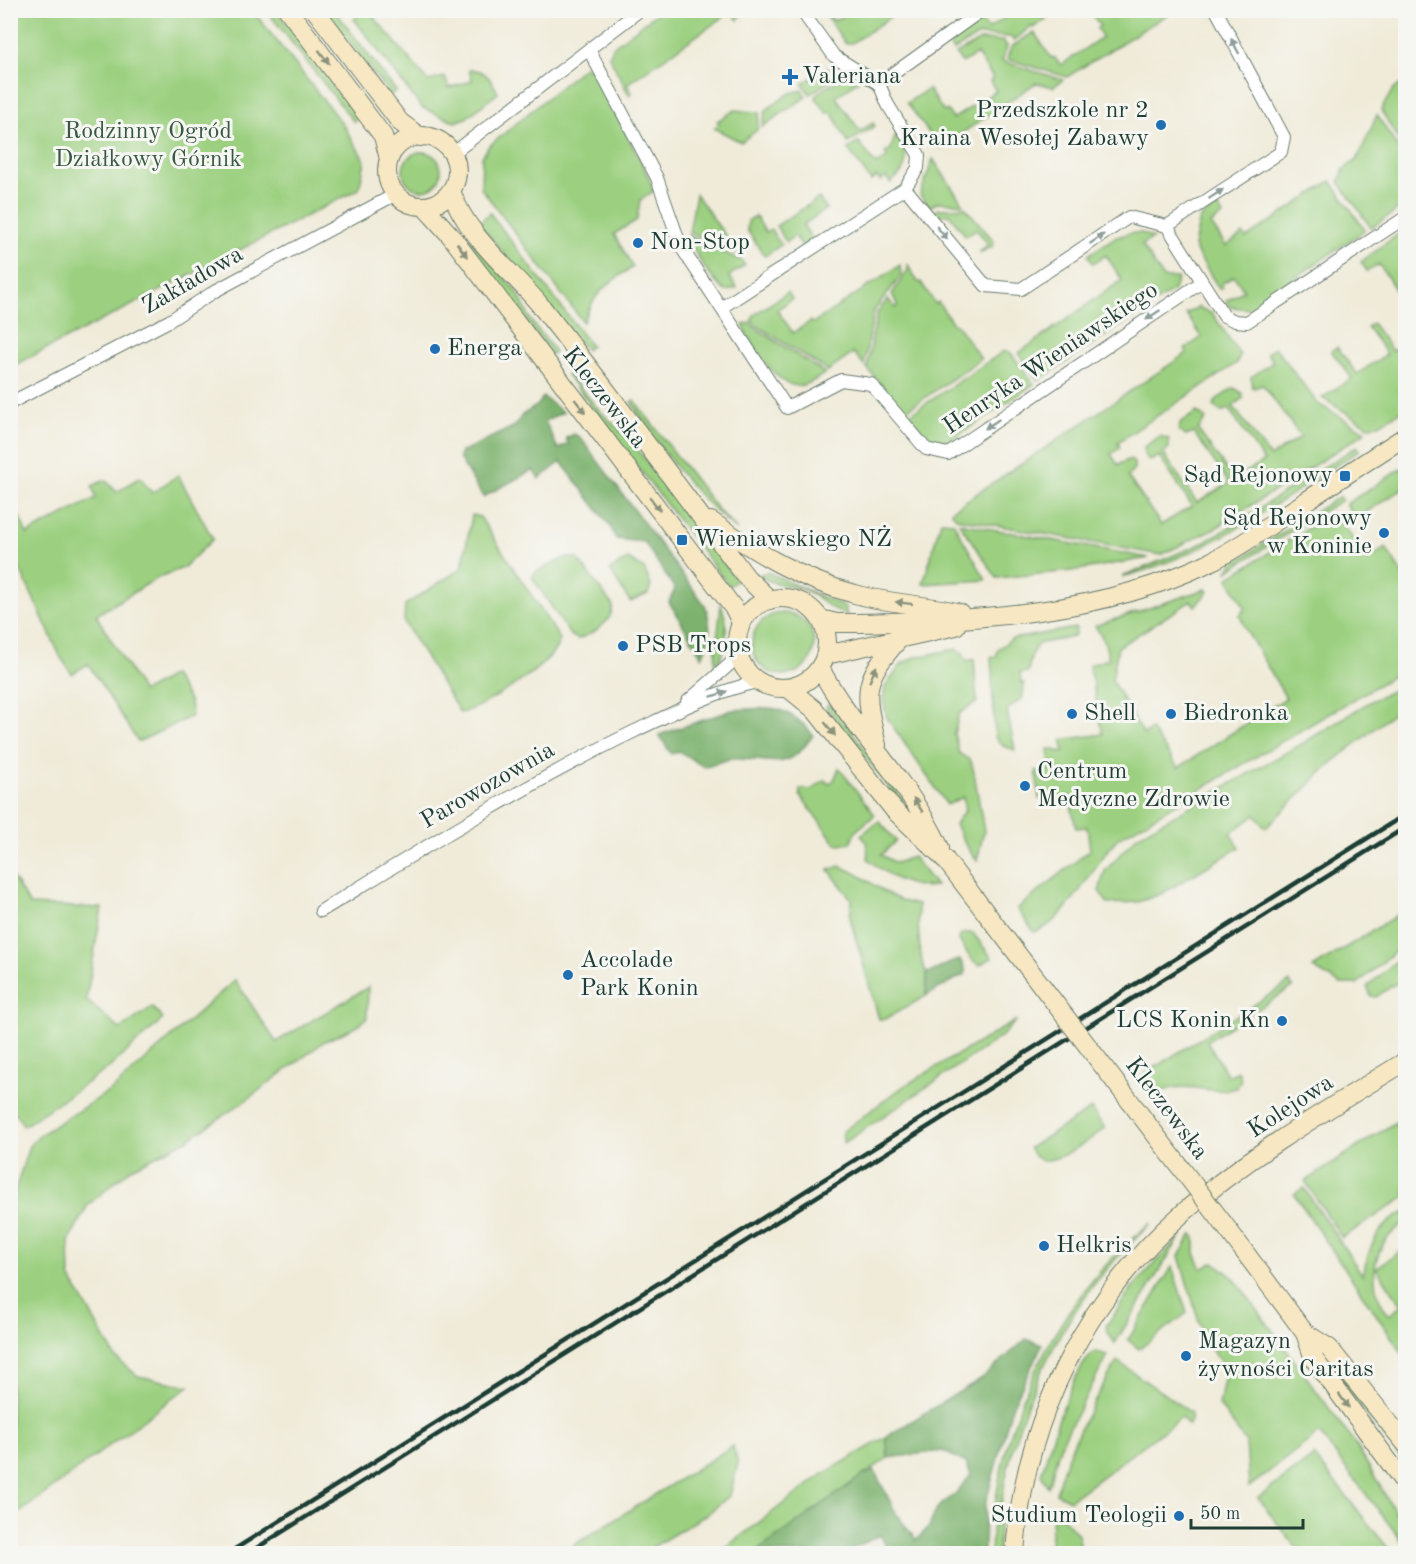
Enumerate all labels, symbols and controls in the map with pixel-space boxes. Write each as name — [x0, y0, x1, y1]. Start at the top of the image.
one-way arrow — [1230, 38, 1240, 55]
one-way arrow — [317, 50, 329, 65]
place label: Valeriana — [802, 65, 901, 89]
marker: Valeriana — [783, 70, 797, 84]
place label: Przedszkole nr 2 Kraina Wesołej Zabawy — [900, 99, 1149, 151]
marker: Przedszkole nr 2 Kraina Wesołej Zabawy — [1154, 118, 1168, 132]
park label: Rodzinny Ogród Działkowy Górnik — [54, 120, 242, 172]
one-way arrow — [1208, 189, 1224, 200]
one-way arrow — [935, 225, 948, 240]
place label: Non-Stop — [650, 231, 750, 255]
one-way arrow — [1088, 233, 1105, 244]
marker: Non-Stop — [631, 236, 645, 250]
street label: Zakładowa — [138, 242, 248, 319]
one-way arrow — [455, 243, 467, 258]
street label: Henryka Wieniawskiego — [939, 278, 1163, 440]
one-way arrow — [1146, 309, 1162, 321]
place label: Energa — [447, 337, 522, 361]
marker: Energa — [428, 342, 442, 356]
street label: Kleczewska — [557, 343, 651, 453]
one-way arrow — [573, 398, 585, 413]
one-way arrow — [984, 418, 1000, 429]
place label: Sąd Rejonowy — [1183, 464, 1333, 488]
marker: Sąd Rejonowy — [1338, 469, 1352, 483]
one-way arrow — [648, 496, 661, 512]
place label: Sąd Rejonowy w Koninie — [1222, 507, 1372, 559]
place label: Wieniawskiego NŻ — [694, 525, 892, 552]
marker: Sąd Rejonowy w Koninie — [1377, 526, 1391, 540]
marker: Wieniawskiego NŻ — [675, 533, 689, 547]
one-way arrow — [894, 598, 913, 608]
place label: PSB Trops — [635, 634, 751, 658]
marker: PSB Trops — [616, 639, 630, 653]
one-way arrow — [869, 665, 878, 682]
one-way arrow — [710, 688, 728, 698]
place label: Shell — [1084, 702, 1136, 726]
place label: Biedronka — [1183, 702, 1289, 726]
marker: Shell — [1065, 707, 1079, 721]
marker: Biedronka — [1164, 707, 1178, 721]
one-way arrow — [823, 721, 835, 736]
street label: Parowozownia — [417, 738, 559, 834]
place label: Centrum Medyczne Zdrowie — [1037, 760, 1230, 812]
marker: Centrum Medyczne Zdrowie — [1018, 779, 1032, 793]
one-way arrow — [912, 798, 924, 814]
place label: Accolade Park Konin — [580, 949, 699, 1001]
marker: Accolade Park Konin — [561, 968, 575, 982]
place label: LCS Konin Kn — [1116, 1009, 1270, 1033]
marker: LCS Konin Kn — [1275, 1014, 1289, 1028]
street label: Kleczewska — [1120, 1053, 1212, 1165]
street label: Kolejowa — [1244, 1071, 1338, 1143]
place label: Helkris — [1056, 1234, 1132, 1258]
marker: Helkris — [1037, 1239, 1051, 1253]
place label: Magazyn żywności Caritas — [1198, 1330, 1374, 1382]
marker: Magazyn żywności Caritas — [1179, 1349, 1193, 1363]
one-way arrow — [1338, 1393, 1350, 1408]
scale bar — [1191, 1492, 1304, 1530]
place label: Studium Teologii — [991, 1504, 1167, 1528]
text: 50 m — [1200, 1505, 1240, 1523]
marker: Studium Teologii — [1172, 1509, 1186, 1523]

